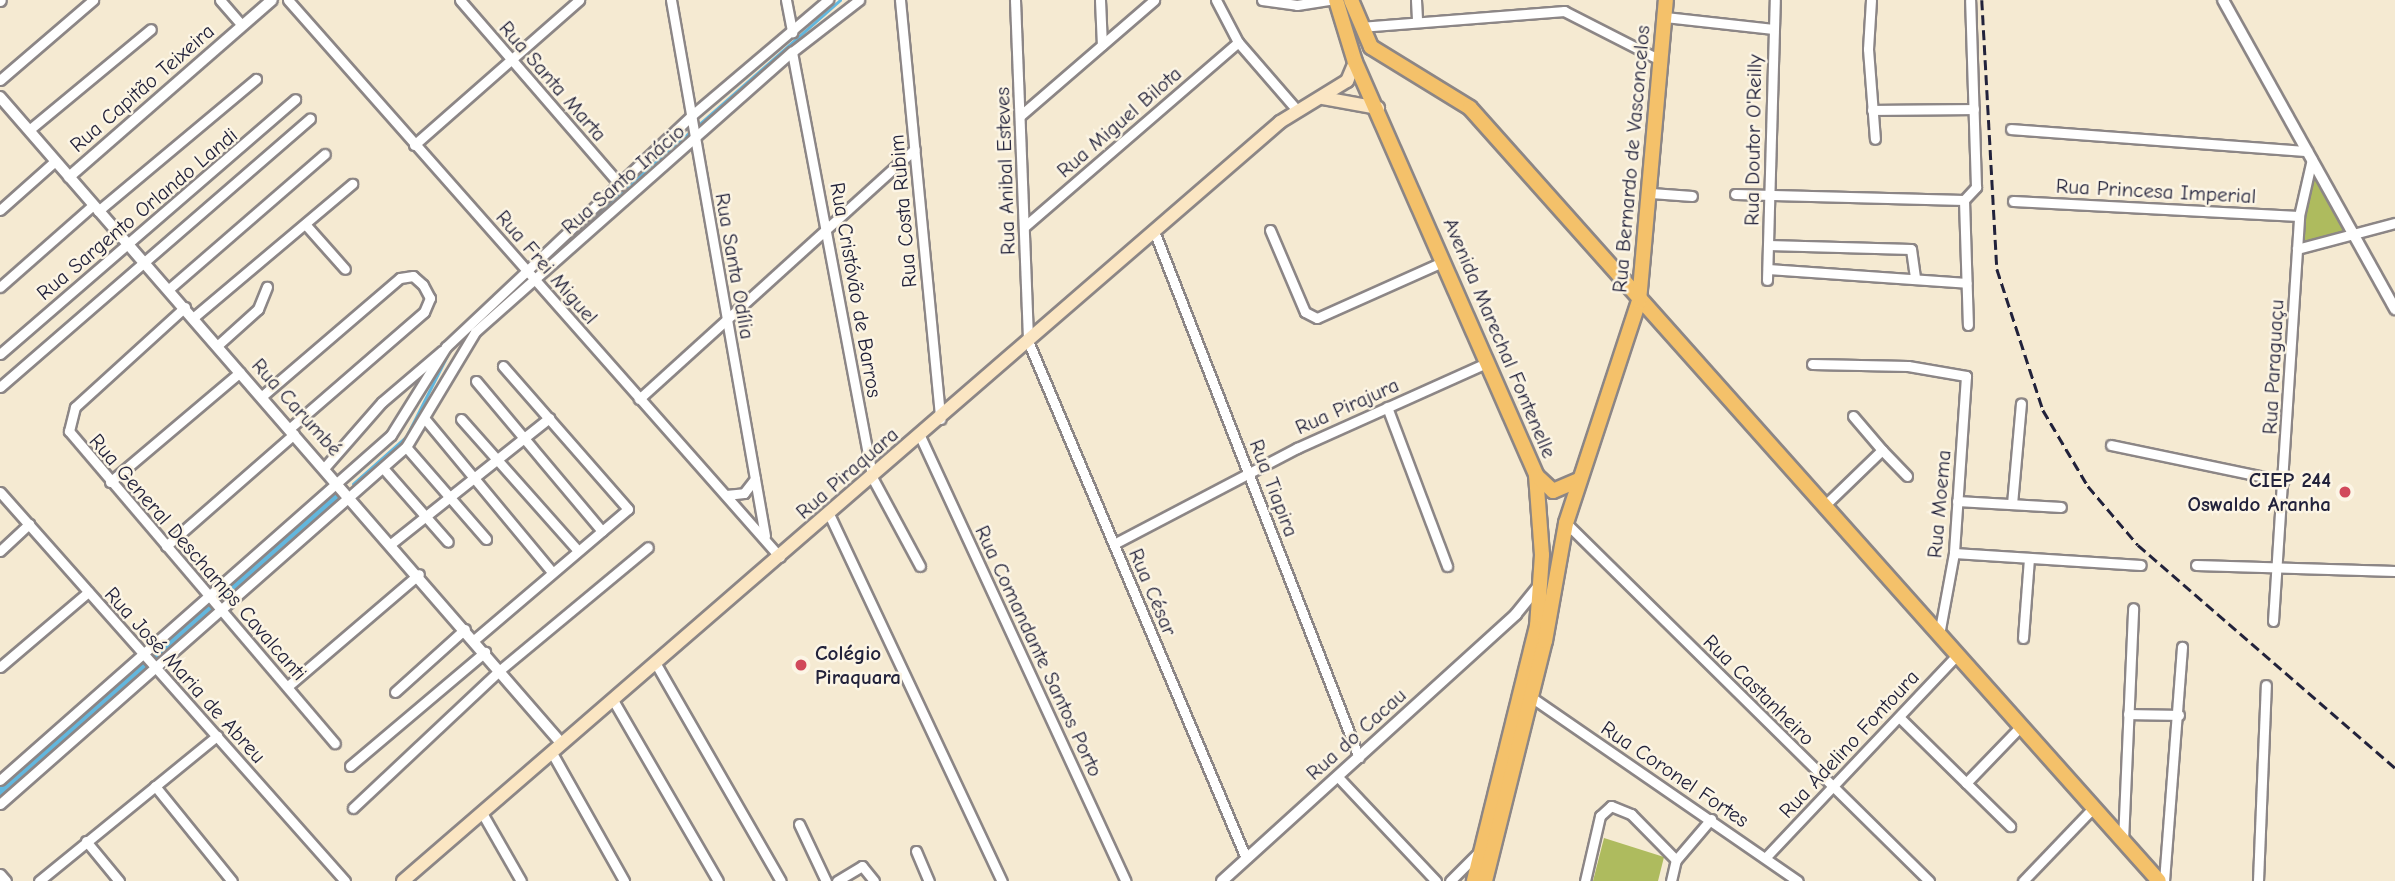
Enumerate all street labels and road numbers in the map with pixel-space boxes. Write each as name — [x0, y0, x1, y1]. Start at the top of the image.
street label: Rua Santa Marta — [494, 16, 612, 146]
street label: Rua Capitão Teixeira — [65, 18, 219, 158]
street label: Rua Bernardo de Vasconcelos — [1607, 24, 1655, 294]
street label: Rua Doutor O'Reilly — [1739, 54, 1767, 226]
street label: Rua Miguel Bilota — [1051, 61, 1187, 183]
street label: Rua Anibal Esteves — [989, 86, 1021, 256]
street label: Rua Santo Inácio — [556, 119, 690, 239]
street label: Rua Sargento Orlando Landi — [31, 123, 243, 305]
street label: Rua Costa Rubim — [884, 133, 922, 289]
street label: Rua Princesa Imperial — [2055, 173, 2257, 209]
street label: Rua Cristóvão de Barros — [825, 180, 887, 400]
street label: Rua Santa Odília — [710, 191, 760, 341]
street label: Rua Frei Miguel — [491, 205, 603, 329]
street label: Avenida Marechal Fontenelle — [1438, 214, 1562, 462]
street label: Rua Paraguaçu — [2257, 299, 2289, 435]
street label: Rua Carumbé — [246, 353, 348, 461]
street label: Rua Pirajura — [1291, 372, 1403, 440]
street label: Rua Piraquara — [791, 422, 903, 524]
street label: Rua General Deschamps Cavalcanti — [84, 428, 312, 686]
street label: Rua Tiapira — [1244, 436, 1304, 540]
street label: Rua Moema — [1922, 449, 1956, 559]
street label: Rua Comandante Santos Porto — [970, 521, 1108, 781]
street label: Rua César — [1123, 545, 1183, 639]
street label: Rua José Maria de Abreu — [99, 582, 271, 768]
street label: Rua Castanheiro — [1698, 629, 1820, 751]
street label: Rua Adelino Fontoura — [1774, 665, 1924, 823]
street label: Rua do Cacau — [1301, 683, 1411, 785]
street label: Rua Coronel Fortes — [1596, 715, 1754, 833]

